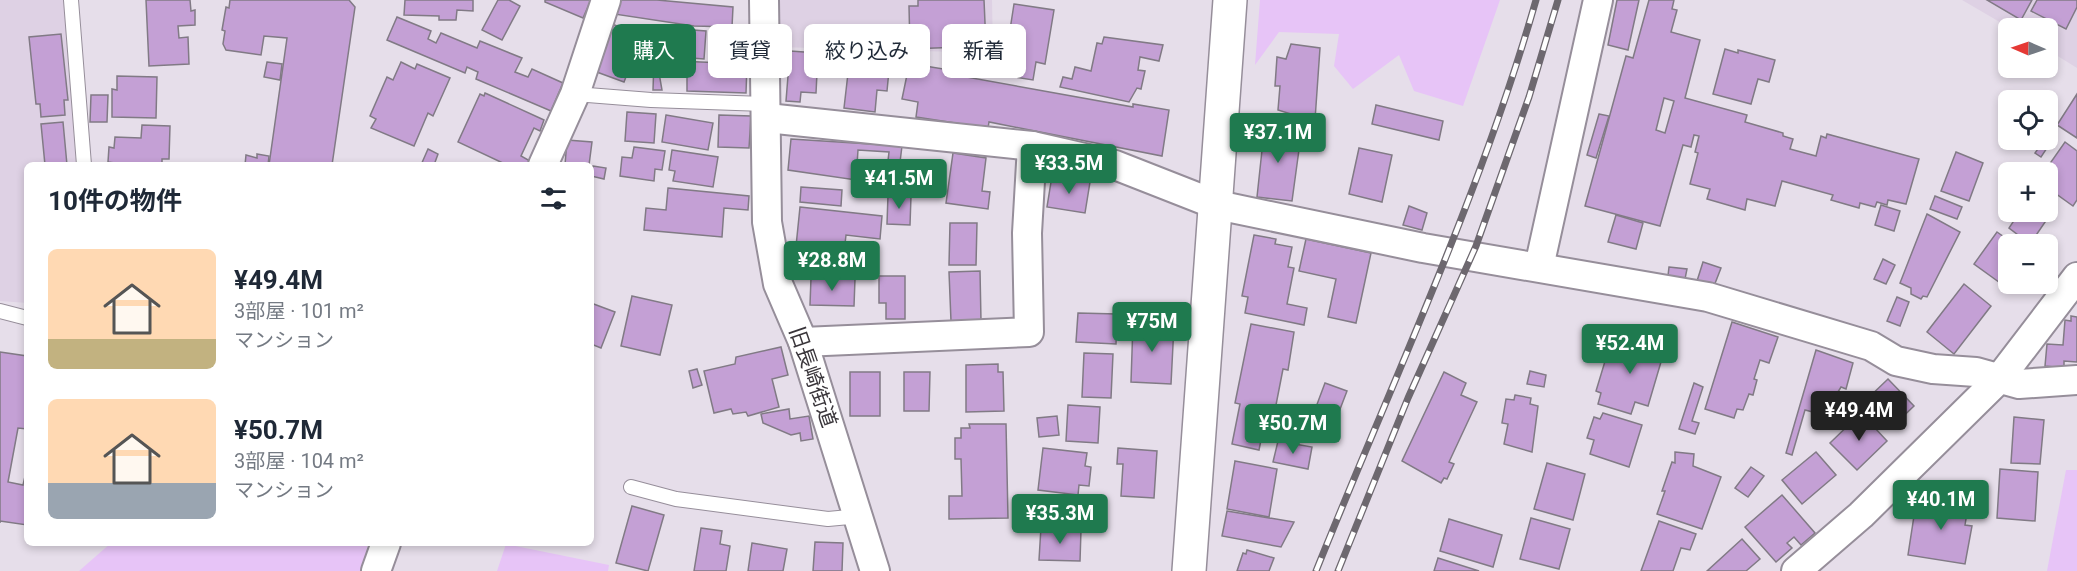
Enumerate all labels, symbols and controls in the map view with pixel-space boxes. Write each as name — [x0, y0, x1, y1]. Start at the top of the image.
north arrow — [1998, 18, 2058, 78]
map controls — [1998, 18, 2058, 294]
chip: 購入 — [612, 24, 696, 78]
chip: 賃貸 — [708, 24, 792, 78]
chip: 絞り込み — [804, 24, 930, 78]
chip: 新着 — [942, 24, 1026, 78]
button: locate — [1998, 90, 2058, 150]
pin: ¥37.1M — [1229, 113, 1327, 164]
text: ¥37.1M — [1244, 120, 1312, 144]
pin: ¥33.5M — [1020, 144, 1118, 195]
text: ¥33.5M — [1035, 151, 1103, 175]
pin: ¥41.5M — [850, 159, 948, 210]
button: + — [1998, 162, 2058, 222]
text: ¥41.5M — [865, 166, 933, 190]
icon: filters — [537, 182, 570, 215]
text: 10件の物件 — [48, 186, 182, 216]
button: − — [1998, 234, 2058, 294]
pin: ¥28.8M — [783, 241, 881, 292]
text: ¥28.8M — [798, 248, 866, 272]
text: ¥49.4M — [234, 265, 323, 295]
icon: home — [96, 273, 168, 345]
text: 3部屋 · 101 m² — [234, 299, 364, 323]
pin: ¥75M — [1116, 302, 1188, 353]
text: ¥75M — [1126, 309, 1178, 333]
street label: 旧長崎街道 — [785, 323, 841, 431]
pin: ¥52.4M — [1581, 324, 1679, 375]
text: マンション — [234, 328, 334, 352]
text: ¥52.4M — [1596, 331, 1664, 355]
pin: ¥49.4M — [1810, 391, 1908, 442]
text: ¥49.4M — [1825, 398, 1893, 422]
pin: ¥50.7M — [1244, 404, 1342, 455]
text: ¥50.7M — [1259, 411, 1327, 435]
text: ¥50.7M — [234, 415, 323, 445]
icon: home — [96, 423, 168, 495]
text: 3部屋 · 104 m² — [234, 449, 364, 473]
text: マンション — [234, 478, 334, 502]
pin: ¥40.1M — [1892, 480, 1990, 531]
text: ¥40.1M — [1907, 487, 1975, 511]
pin: ¥35.3M — [1011, 494, 1109, 545]
text: ¥35.3M — [1026, 501, 1094, 525]

